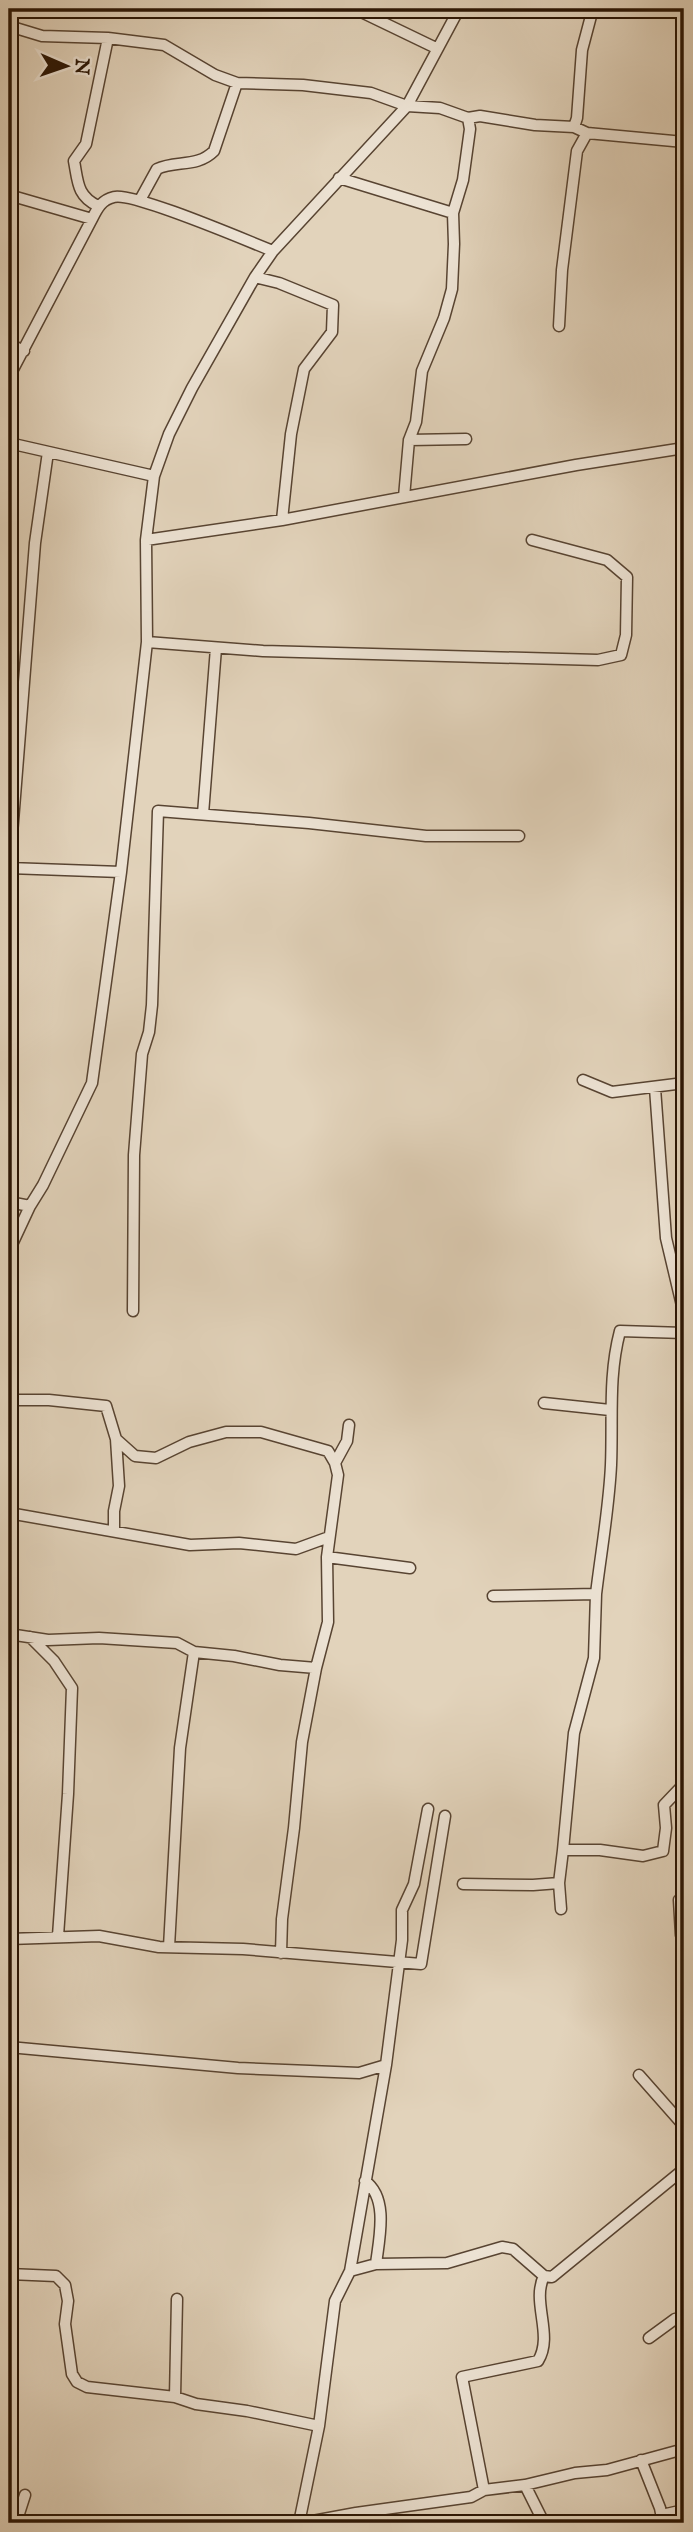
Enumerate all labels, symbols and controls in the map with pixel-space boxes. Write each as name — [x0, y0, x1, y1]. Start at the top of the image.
north arrow — [32, 32, 102, 102]
text: N — [69, 57, 93, 76]

